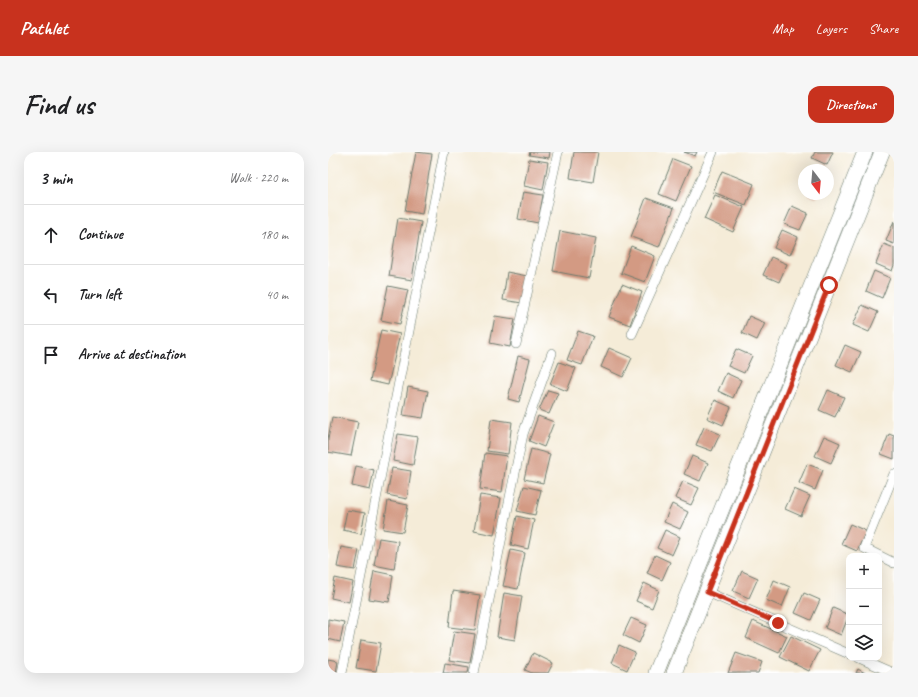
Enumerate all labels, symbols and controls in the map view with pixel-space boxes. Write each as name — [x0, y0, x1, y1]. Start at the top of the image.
text: Pathlet — [20, 16, 68, 40]
text: Map — [772, 20, 794, 37]
text: Layers — [816, 20, 847, 37]
text: Share — [869, 20, 898, 37]
button: Directions — [808, 86, 894, 123]
text: Find us — [24, 87, 94, 122]
north arrow — [798, 164, 834, 200]
text: 3 min — [40, 168, 73, 189]
text: Walk · 220 m — [229, 170, 288, 186]
icon: ahead — [40, 224, 62, 246]
text: Continue — [78, 225, 123, 244]
text: 180 m — [260, 227, 288, 243]
route start — [820, 276, 838, 294]
icon: left — [40, 284, 62, 306]
text: Turn left — [78, 285, 121, 304]
text: 40 m — [266, 287, 288, 303]
icon: arrive — [40, 344, 62, 366]
text: Arrive at destination — [78, 345, 185, 364]
map controls — [846, 553, 882, 661]
button: + — [846, 553, 882, 589]
button: − — [846, 589, 882, 625]
route end — [769, 614, 787, 632]
button: layers — [846, 625, 882, 661]

